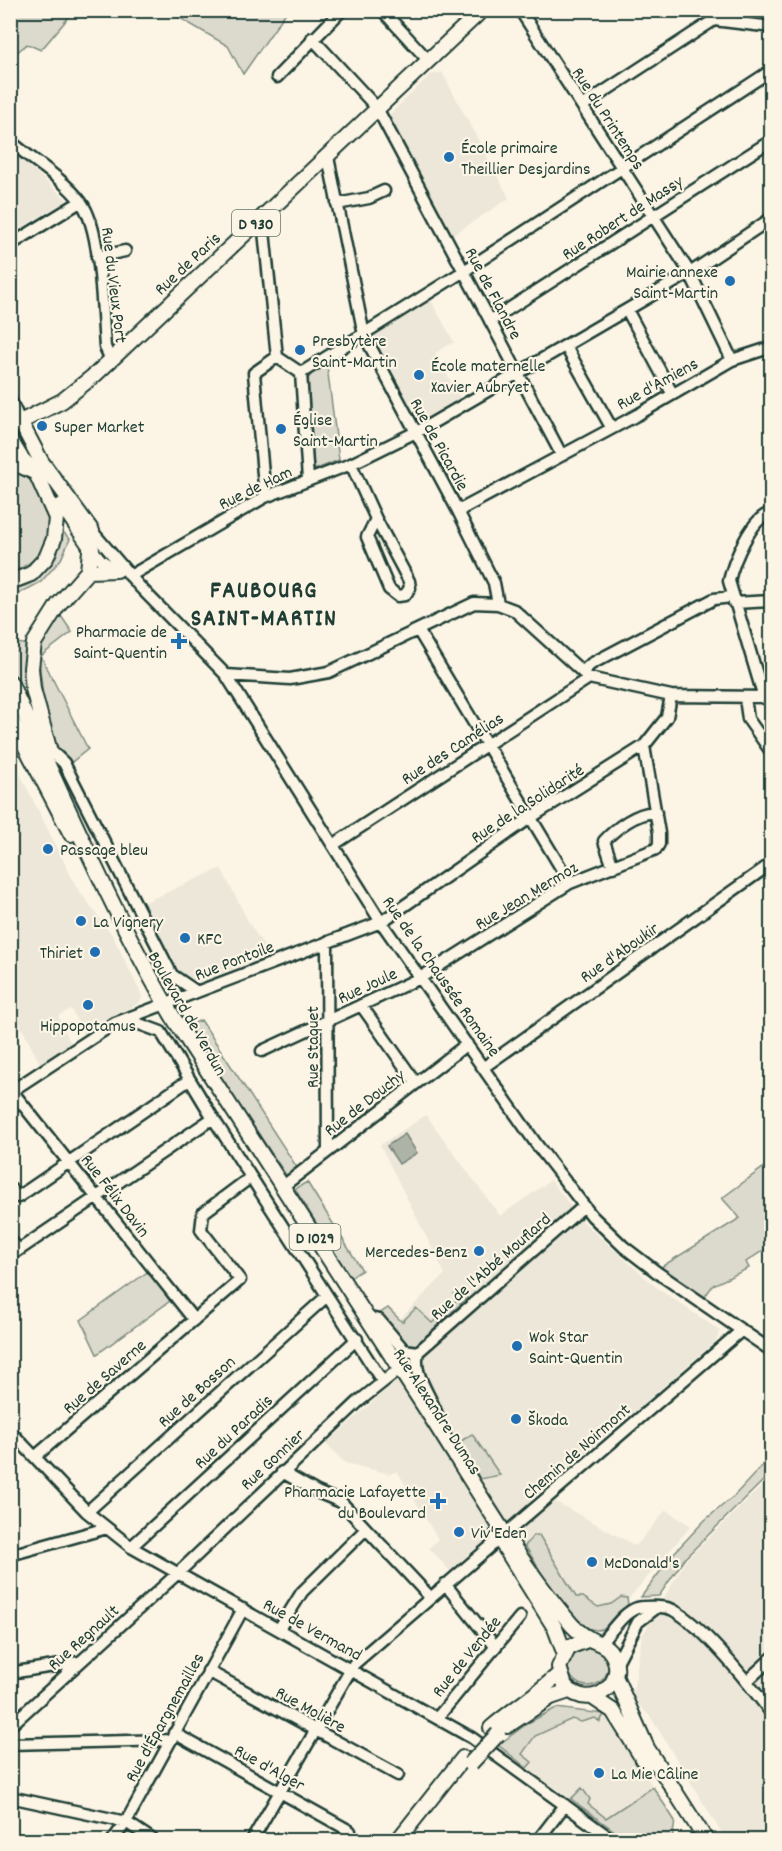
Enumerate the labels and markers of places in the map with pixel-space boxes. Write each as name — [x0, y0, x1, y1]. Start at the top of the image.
place label: École primaire Theillier Desjardins — [461, 137, 591, 183]
marker: École primaire Theillier Desjardins — [442, 150, 456, 164]
place label: Mairie annexe Saint-Martin — [626, 261, 718, 307]
marker: Mairie annexe Saint-Martin — [723, 274, 737, 288]
place label: Presbytère Saint-Martin — [312, 330, 397, 376]
marker: Presbytère Saint-Martin — [293, 343, 307, 357]
place label: École maternelle Xavier Aubryet — [431, 355, 546, 401]
marker: École maternelle Xavier Aubryet — [412, 368, 426, 382]
place label: Église Saint-Martin — [293, 409, 378, 455]
place label: Super Market — [54, 416, 145, 441]
marker: Super Market — [35, 419, 49, 433]
marker: Église Saint-Martin — [274, 422, 288, 436]
place label: Pharmacie de Saint-Quentin — [73, 621, 167, 667]
marker: Pharmacie de Saint-Quentin — [172, 634, 186, 648]
place label: Passage bleu — [60, 839, 148, 864]
marker: Passage bleu — [41, 842, 55, 856]
place label: La Vignery — [93, 911, 164, 936]
marker: La Vignery — [74, 914, 88, 928]
place label: KFC — [197, 928, 222, 953]
marker: KFC — [178, 931, 192, 945]
place label: Thiriet — [40, 942, 83, 967]
marker: Thiriet — [88, 945, 102, 959]
marker: Hippopotamus — [81, 998, 95, 1012]
place label: Hippopotamus — [40, 1015, 136, 1040]
place label: Mercedes-Benz — [365, 1241, 467, 1266]
marker: Mercedes-Benz — [472, 1244, 486, 1258]
place label: Wok Star Saint-Quentin — [529, 1326, 623, 1372]
marker: Wok Star Saint-Quentin — [510, 1339, 524, 1353]
place label: Škoda — [528, 1409, 568, 1434]
marker: Škoda — [509, 1412, 523, 1426]
place label: Pharmacie Lafayette du Boulevard — [284, 1481, 426, 1527]
marker: Pharmacie Lafayette du Boulevard — [431, 1494, 445, 1508]
place label: Viv'Eden — [471, 1522, 527, 1547]
marker: Viv'Eden — [452, 1525, 466, 1539]
place label: McDonald's — [604, 1552, 680, 1577]
marker: McDonald's — [585, 1555, 599, 1569]
place label: La Mie Câline — [611, 1763, 699, 1788]
marker: La Mie Câline — [592, 1766, 606, 1780]

